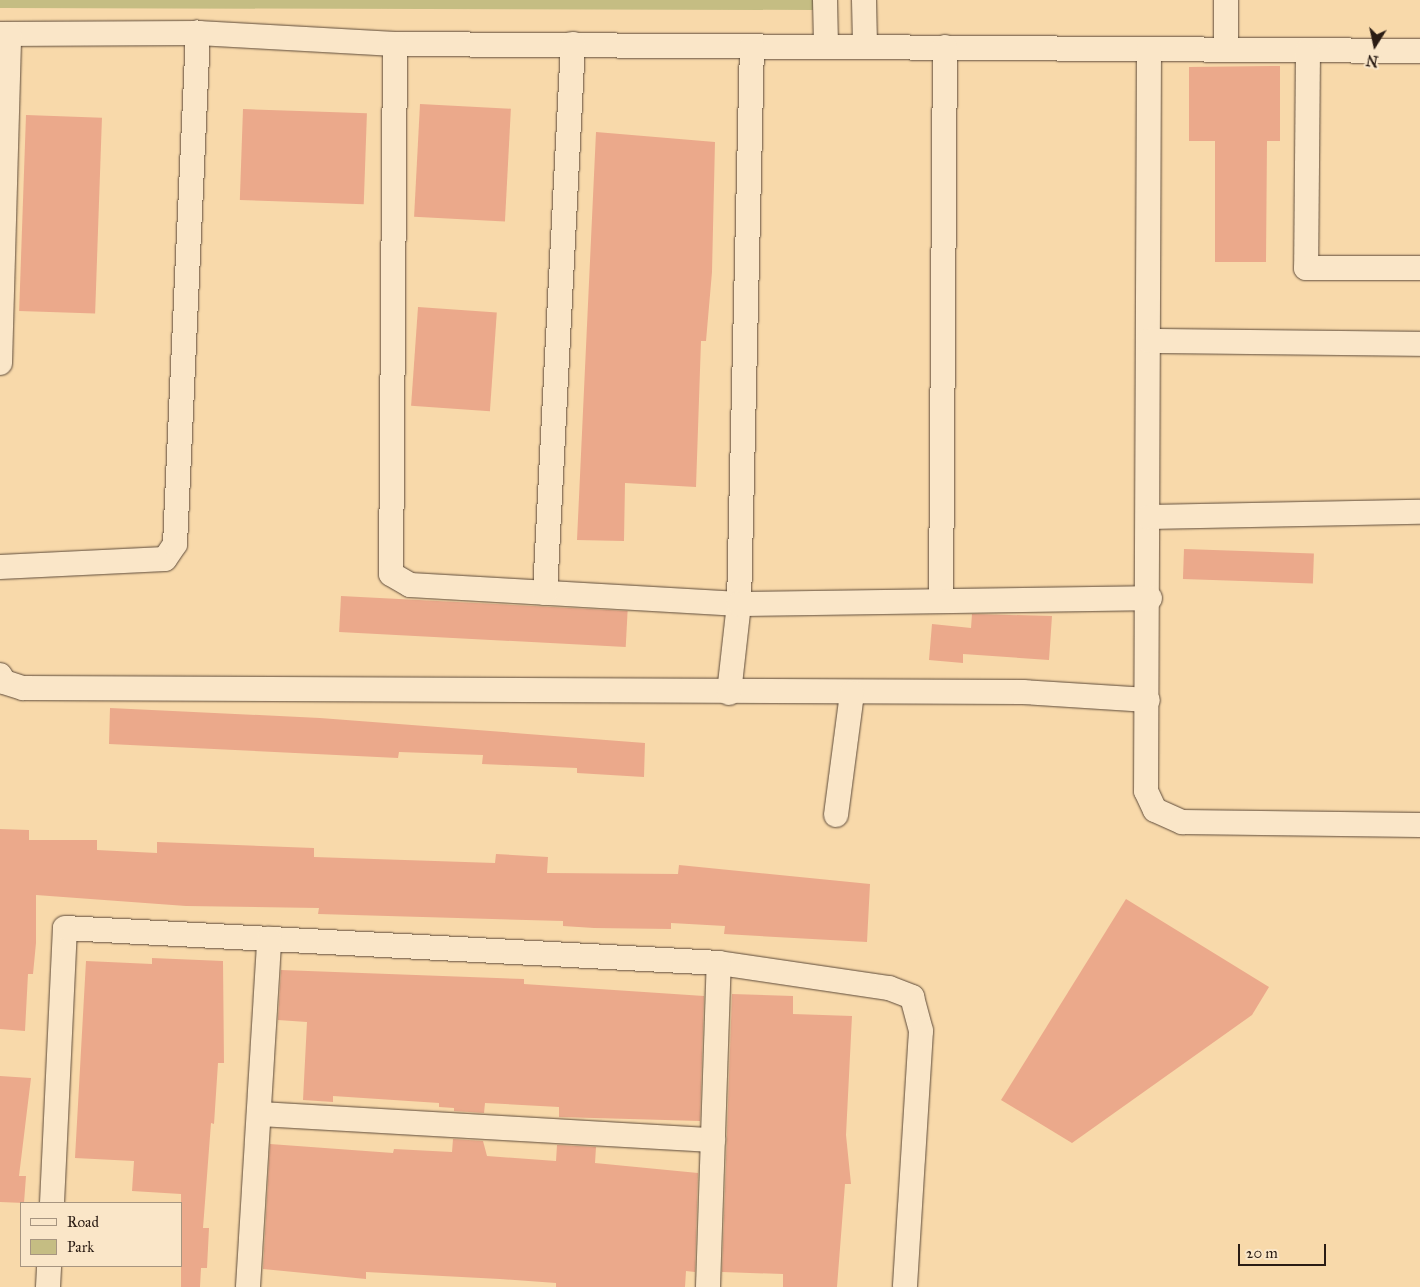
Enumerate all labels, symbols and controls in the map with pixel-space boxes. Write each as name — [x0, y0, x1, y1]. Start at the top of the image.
north arrow — [1350, 20, 1400, 70]
text: N — [1365, 51, 1380, 70]
legend — [20, 1202, 182, 1267]
text: Road — [67, 1213, 99, 1231]
scale bar — [1240, 1234, 1328, 1266]
text: Park — [67, 1238, 94, 1256]
text: 20 m — [1246, 1244, 1278, 1262]

